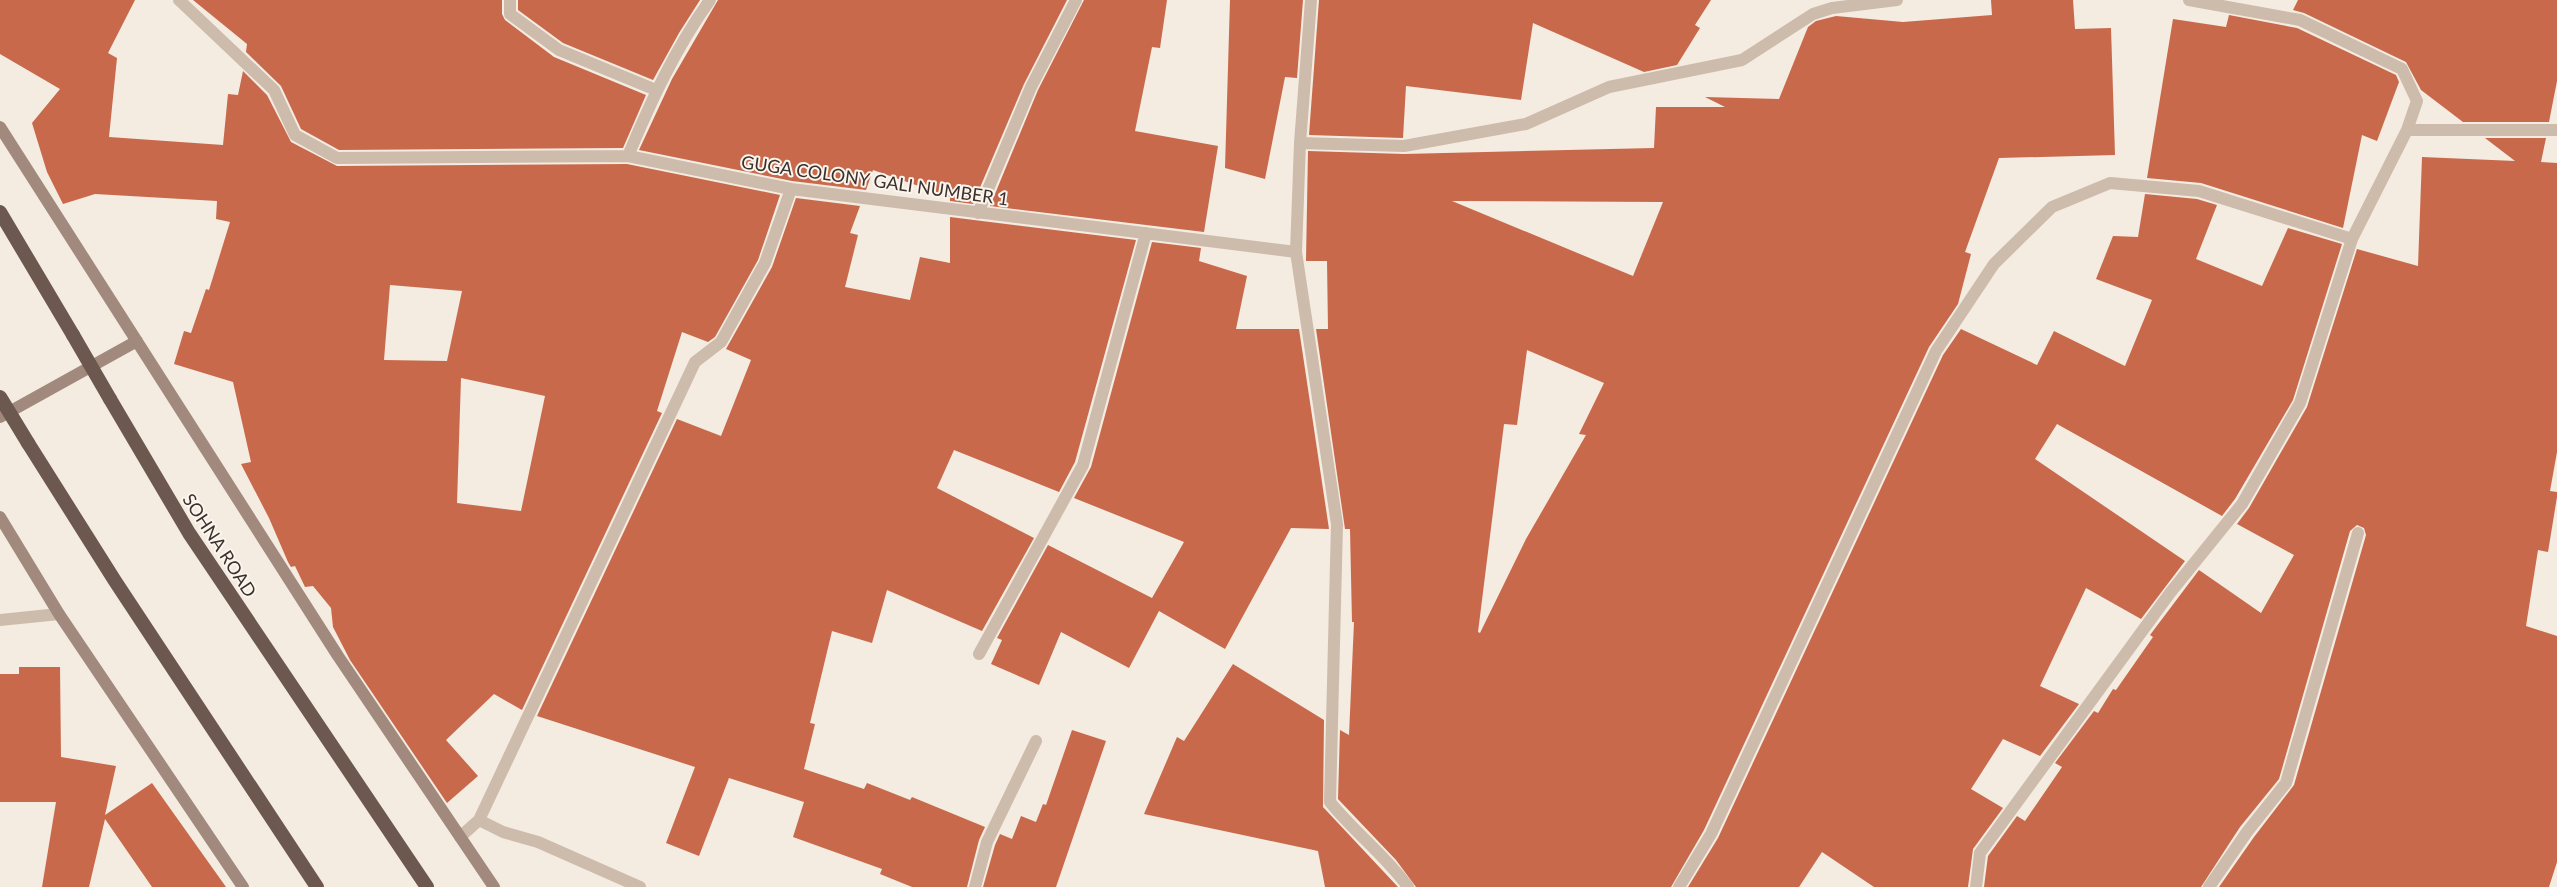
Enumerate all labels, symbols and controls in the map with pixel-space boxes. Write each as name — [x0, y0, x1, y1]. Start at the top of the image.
street label: GUGA COLONY GALI NUMBER 1 — [740, 150, 1010, 210]
street label: SOHNA ROAD — [178, 489, 262, 601]

